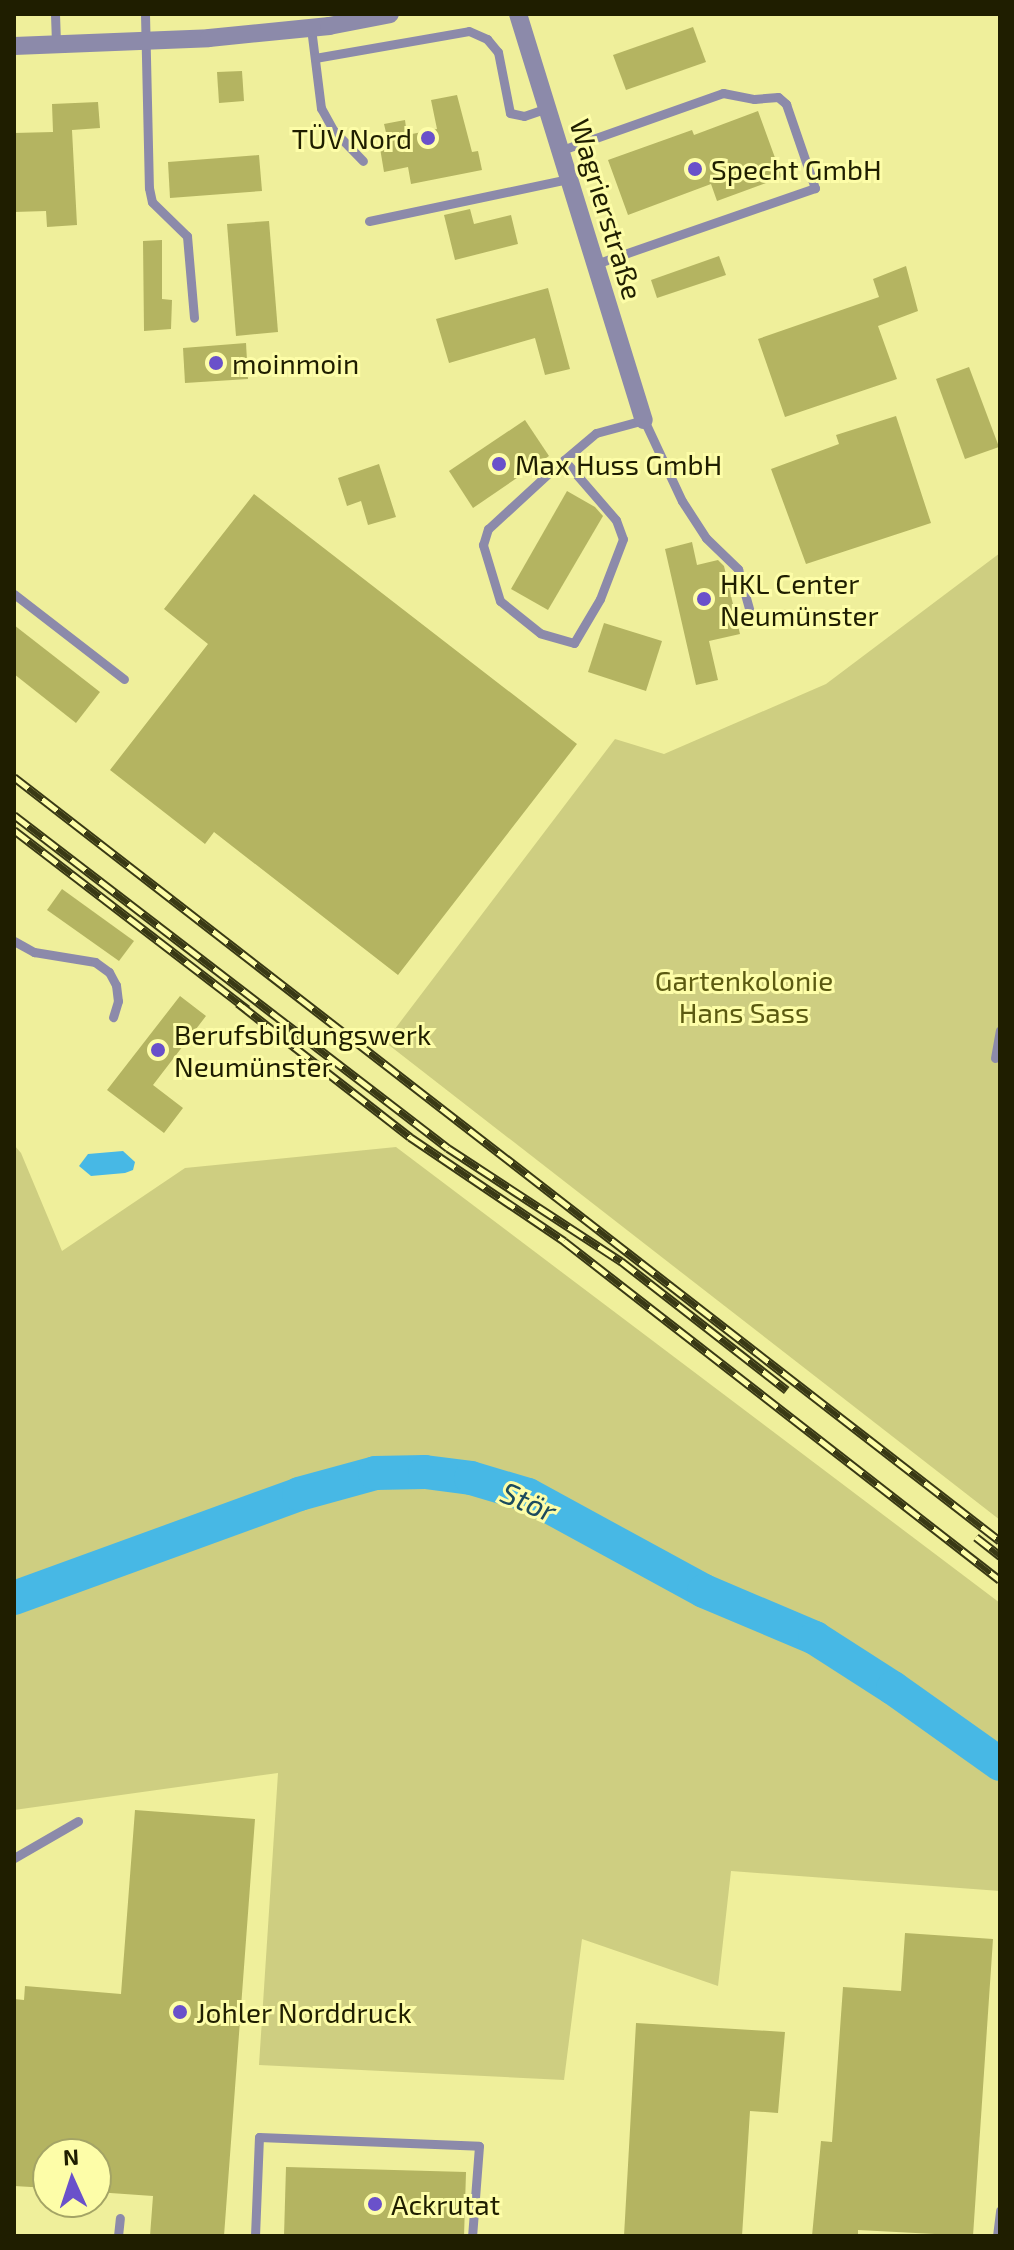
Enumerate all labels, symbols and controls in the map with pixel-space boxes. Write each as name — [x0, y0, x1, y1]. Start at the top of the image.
street label: Wagrierstraße — [564, 115, 650, 303]
place label: TÜV Nord — [291, 121, 412, 155]
marker: TÜV Nord — [419, 129, 437, 147]
place label: Specht GmbH — [711, 152, 882, 186]
marker: Specht GmbH — [686, 160, 704, 178]
place label: moinmoin — [232, 346, 359, 380]
marker: moinmoin — [207, 354, 225, 372]
place label: Max Huss GmbH — [515, 447, 722, 481]
marker: Max Huss GmbH — [490, 455, 508, 473]
place label: HKL Center Neumünster — [720, 566, 879, 632]
marker: HKL Center Neumünster — [695, 590, 713, 608]
park label: Gartenkolonie Hans Sass — [655, 963, 833, 1029]
place label: Berufsbildungswerk Neumünster — [174, 1017, 431, 1083]
marker: Berufsbildungswerk Neumünster — [149, 1041, 167, 1059]
water label: Stör — [496, 1473, 562, 1529]
place label: Johler Norddruck — [196, 1995, 412, 2029]
marker: Johler Norddruck — [171, 2003, 189, 2021]
north arrow — [32, 2138, 112, 2218]
text: N — [62, 2143, 79, 2169]
place label: Ackrutat — [391, 2187, 500, 2221]
marker: Ackrutat — [366, 2195, 384, 2213]

